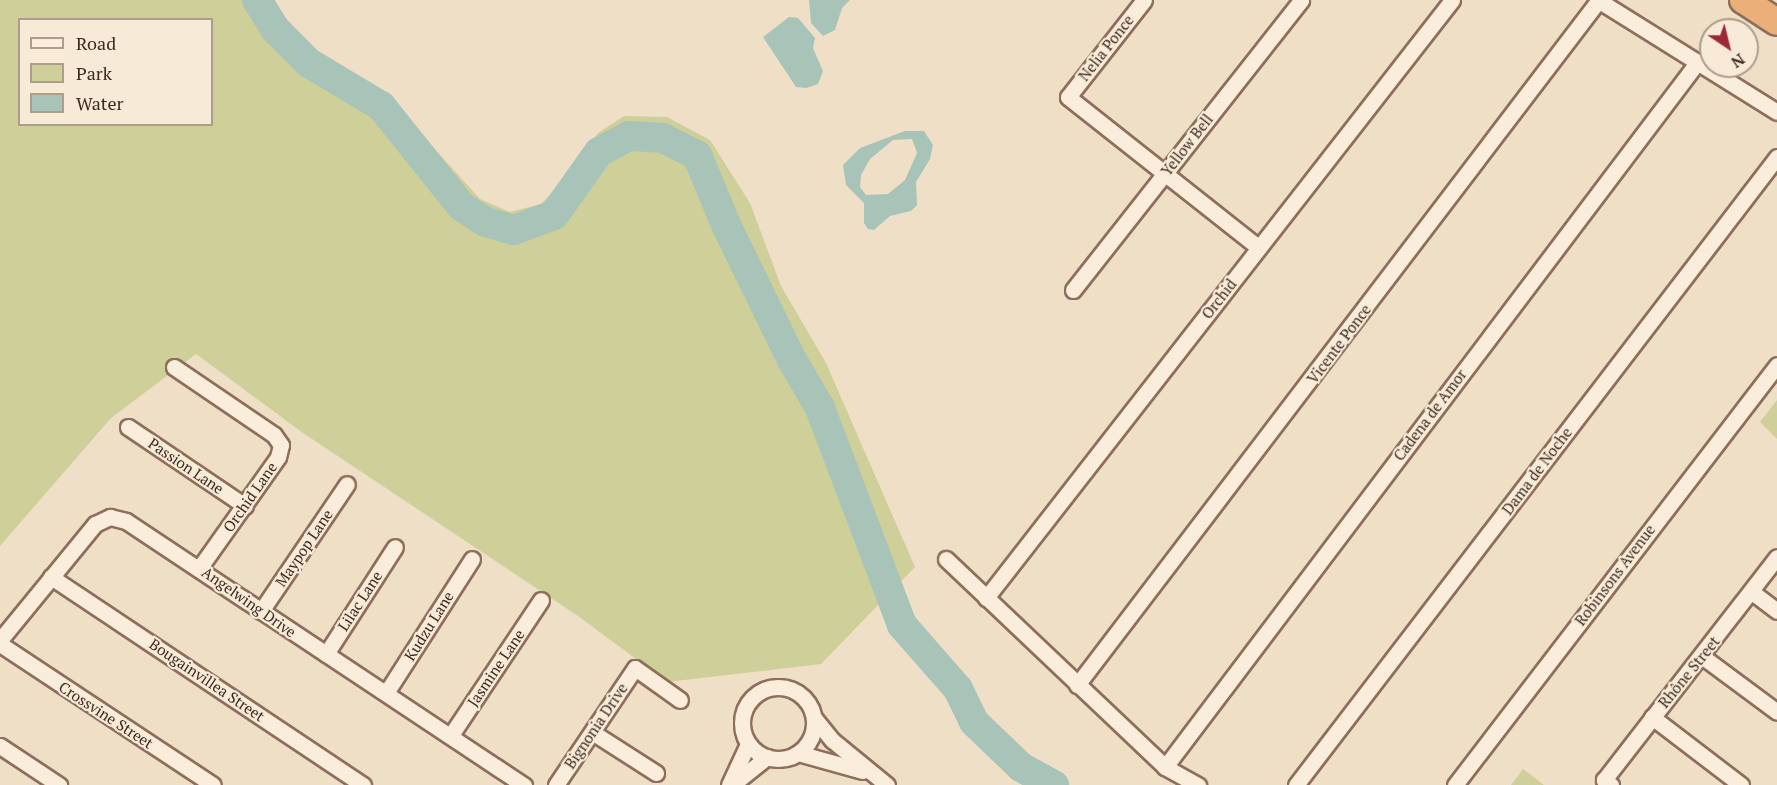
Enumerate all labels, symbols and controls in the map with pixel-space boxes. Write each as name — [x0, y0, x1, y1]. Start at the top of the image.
street label: Nelia Ponce — [1075, 11, 1137, 85]
legend — [18, 18, 213, 126]
north arrow — [1699, 18, 1759, 78]
text: Road — [76, 31, 116, 55]
text: N — [1727, 49, 1749, 74]
text: Park — [76, 61, 112, 85]
text: Water — [76, 91, 123, 115]
street label: Yellow Bell — [1157, 111, 1217, 179]
street label: Orchid — [1198, 276, 1240, 322]
street label: Vicente Ponce — [1303, 301, 1375, 387]
street label: Cadena de Amor — [1390, 366, 1470, 464]
street label: Dama de Noche — [1498, 424, 1576, 518]
street label: Passion Lane — [145, 434, 227, 498]
street label: Orchid Lane — [219, 458, 281, 536]
street label: Maypop Lane — [272, 506, 336, 590]
street label: Robinsons Avenue — [1571, 521, 1659, 629]
street label: Angelwing Drive — [198, 563, 300, 641]
street label: Lilac Lane — [334, 568, 386, 634]
street label: Kudzu Lane — [401, 588, 457, 664]
street label: Jasmine Lane — [464, 626, 528, 710]
street label: Rhône Street — [1655, 633, 1723, 711]
street label: Bougainvillea Street — [146, 635, 268, 725]
street label: Crossvine Street — [55, 678, 157, 752]
street label: Bignonia Drive — [561, 680, 631, 772]

